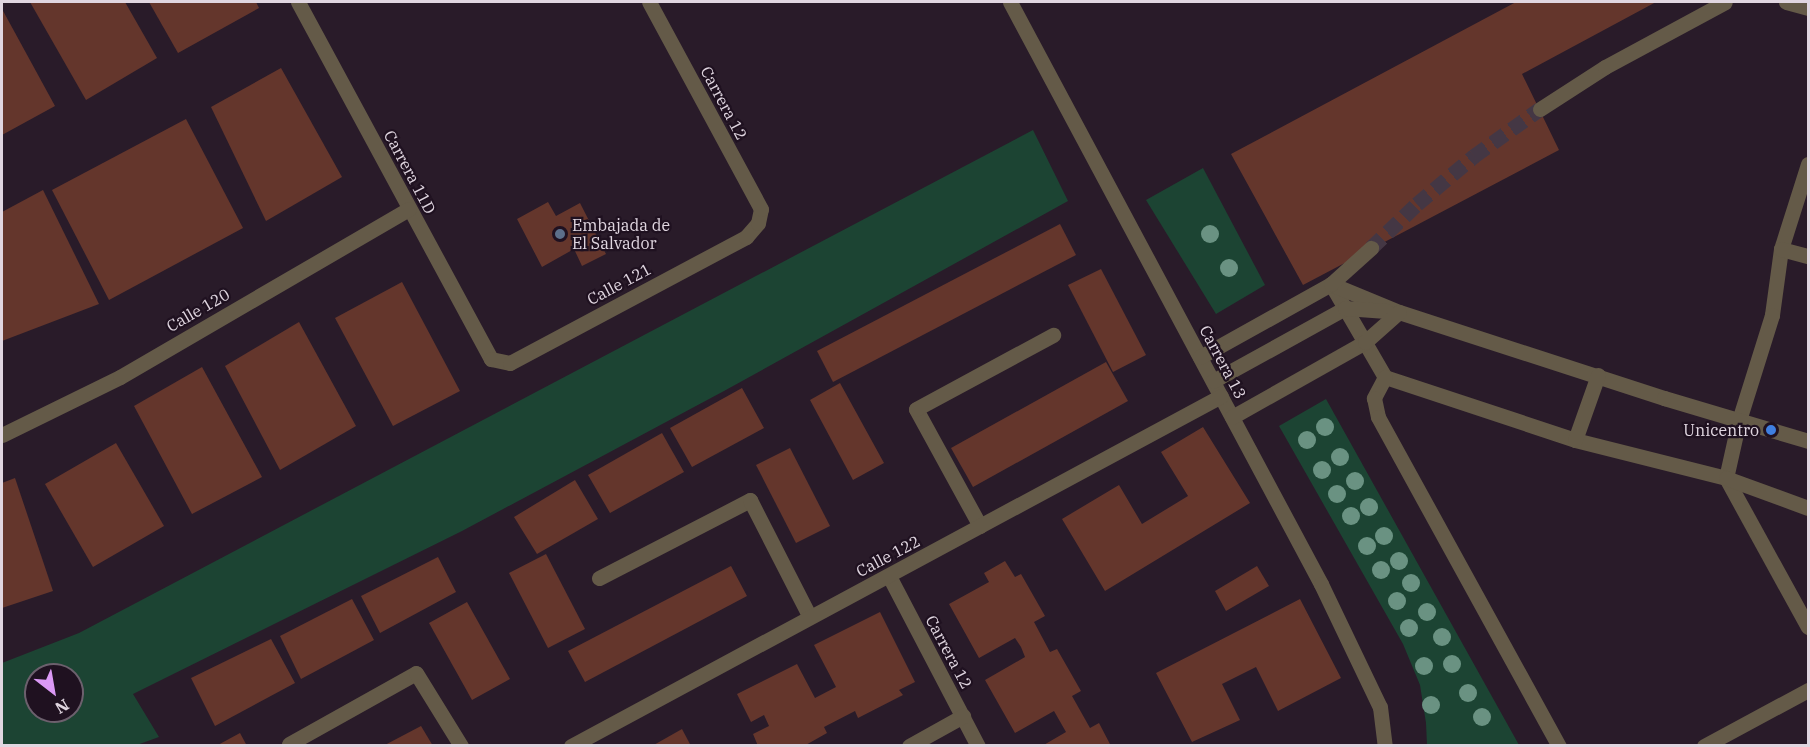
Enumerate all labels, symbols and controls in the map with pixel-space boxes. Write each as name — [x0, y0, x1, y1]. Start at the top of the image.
street label: Carrera 12 — [697, 63, 751, 143]
street label: Carrera 11D — [380, 127, 440, 217]
place label: Embajada de El Salvador — [572, 215, 670, 253]
marker: Embajada de El Salvador — [553, 227, 567, 241]
street label: Calle 121 — [584, 259, 654, 309]
street label: Calle 120 — [163, 284, 233, 336]
street label: Carrera 13 — [1196, 322, 1250, 402]
place label: Unicentro — [1683, 420, 1759, 440]
marker: Unicentro — [1764, 423, 1778, 437]
street label: Calle 122 — [853, 531, 923, 581]
street label: Carrera 12 — [922, 612, 976, 692]
north arrow — [24, 663, 84, 723]
text: N — [52, 695, 73, 719]

